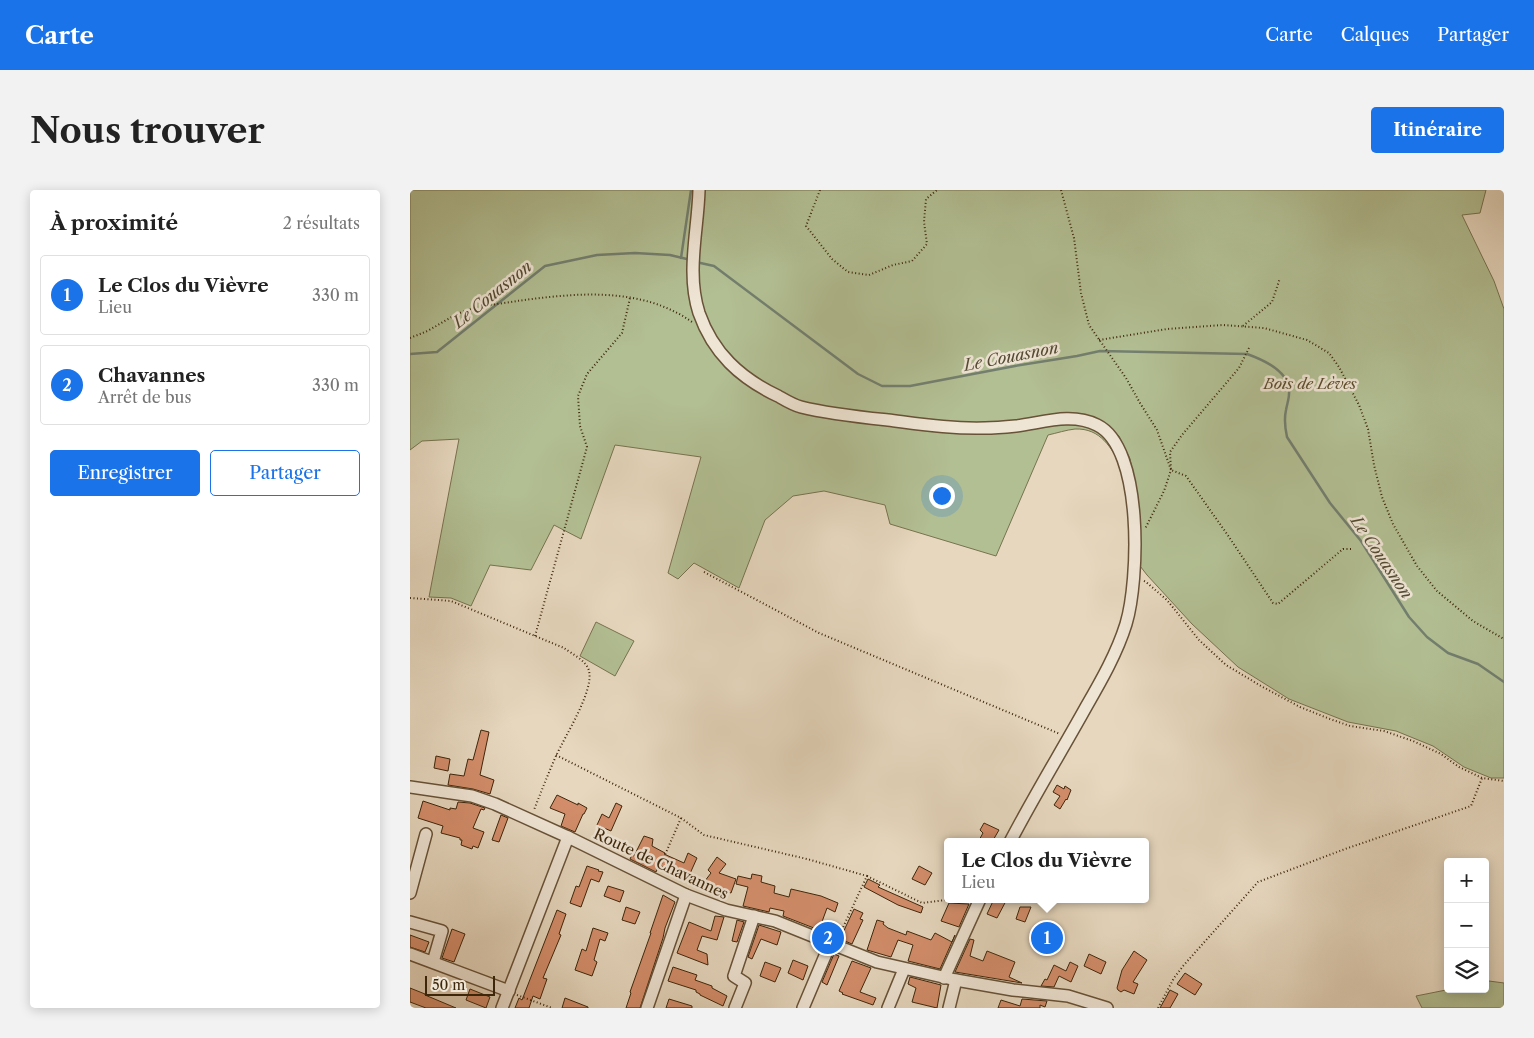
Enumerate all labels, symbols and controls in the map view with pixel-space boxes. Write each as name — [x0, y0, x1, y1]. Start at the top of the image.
text: Carte — [25, 21, 94, 50]
text: Carte — [1265, 24, 1313, 46]
text: Calques — [1341, 24, 1409, 46]
text: Partager — [1437, 24, 1509, 46]
button: Itinéraire — [1371, 107, 1504, 153]
text: Nous trouver — [30, 109, 265, 152]
text: À proximité — [50, 210, 178, 235]
text: 2 résultats — [283, 213, 360, 233]
water label: Le Couasnon — [447, 256, 536, 333]
text: Le Clos du Vièvre — [98, 274, 269, 297]
text: 1 — [63, 285, 71, 305]
text: 330 m — [312, 285, 359, 305]
text: Lieu — [98, 297, 132, 317]
water label: Le Couasnon — [960, 337, 1060, 375]
text: Chavannes — [98, 364, 205, 387]
park label: Bois de Lèves — [1262, 374, 1357, 393]
text: 2 — [62, 375, 72, 395]
text: 330 m — [312, 375, 359, 395]
text: Arrêt de bus — [98, 387, 191, 407]
button: Enregistrer — [50, 450, 200, 496]
button: Partager — [210, 450, 360, 496]
your location — [929, 483, 955, 509]
water label: Le Couasnon — [1346, 510, 1417, 602]
street label: Route de Chavannes — [591, 824, 732, 903]
popup — [944, 838, 1149, 903]
text: Le Clos du Vièvre — [961, 849, 1132, 872]
map controls — [1444, 858, 1489, 993]
button: + — [1444, 858, 1489, 903]
text: Lieu — [961, 872, 995, 892]
button: − — [1444, 903, 1489, 948]
pin: 2 — [812, 919, 844, 957]
pin: 1 — [1031, 919, 1063, 957]
button: layers — [1444, 948, 1489, 993]
scale bar — [425, 973, 495, 996]
text: 50 m — [432, 976, 465, 994]

